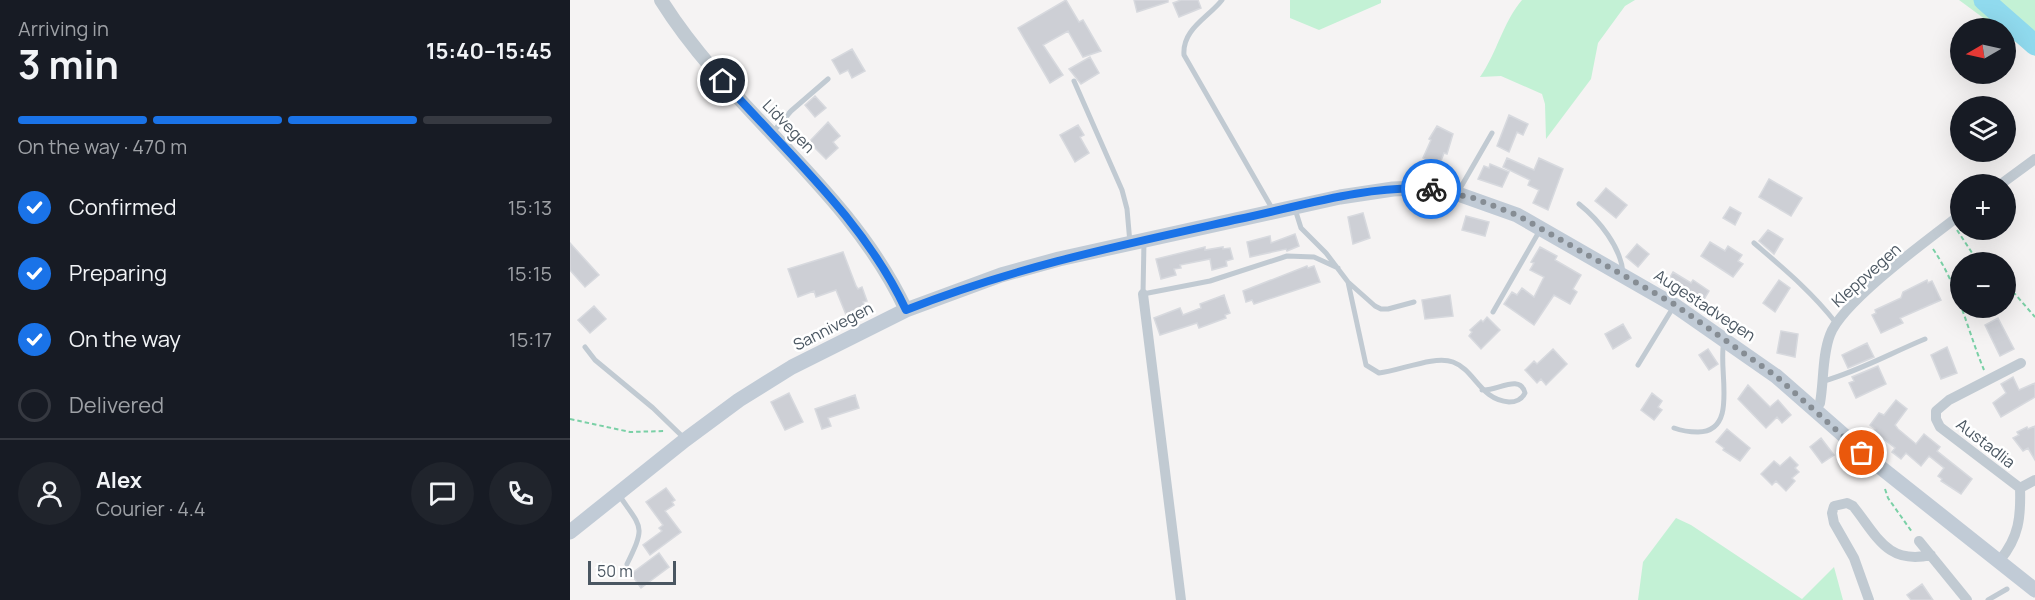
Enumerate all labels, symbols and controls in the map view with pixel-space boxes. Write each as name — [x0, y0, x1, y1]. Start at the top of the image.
text: Arriving in — [18, 15, 109, 42]
north arrow — [1950, 18, 2016, 84]
map controls — [1950, 18, 2016, 318]
text: 15:40–15:45 — [426, 36, 552, 66]
text: 3 min — [18, 37, 119, 91]
pin — [697, 55, 748, 106]
icon: home — [706, 64, 739, 97]
street label: Lidvegen — [758, 94, 820, 158]
button: layers — [1950, 96, 2016, 162]
text: On the way · 470 m — [18, 133, 187, 160]
courier — [1401, 159, 1461, 219]
icon: bike — [1415, 173, 1448, 206]
button: + — [1950, 174, 2016, 240]
icon: check — [18, 191, 51, 224]
text: Confirmed — [69, 192, 177, 222]
text: 15:13 — [508, 194, 552, 221]
street label: Kleppvegen — [1827, 238, 1905, 312]
button: − — [1950, 252, 2016, 318]
icon: check — [18, 257, 51, 290]
text: Preparing — [69, 258, 167, 288]
text: 15:15 — [507, 260, 552, 287]
street label: Augestadvegen — [1650, 264, 1760, 346]
street label: Sannivegen — [789, 297, 877, 355]
icon: check — [18, 323, 51, 356]
text: On the way — [69, 324, 181, 354]
text: 15:17 — [509, 326, 552, 353]
text: Delivered — [69, 390, 164, 420]
street label: Austadlia — [1952, 413, 2020, 473]
pin — [1836, 427, 1887, 478]
icon: bag — [1845, 436, 1878, 469]
button: person — [18, 462, 81, 525]
button: chat — [411, 462, 474, 525]
button: phone — [489, 462, 552, 525]
text: Alex — [96, 465, 142, 495]
text: Courier · 4.4 — [96, 495, 206, 522]
scale bar — [588, 558, 676, 586]
text: 50 m — [597, 560, 633, 582]

